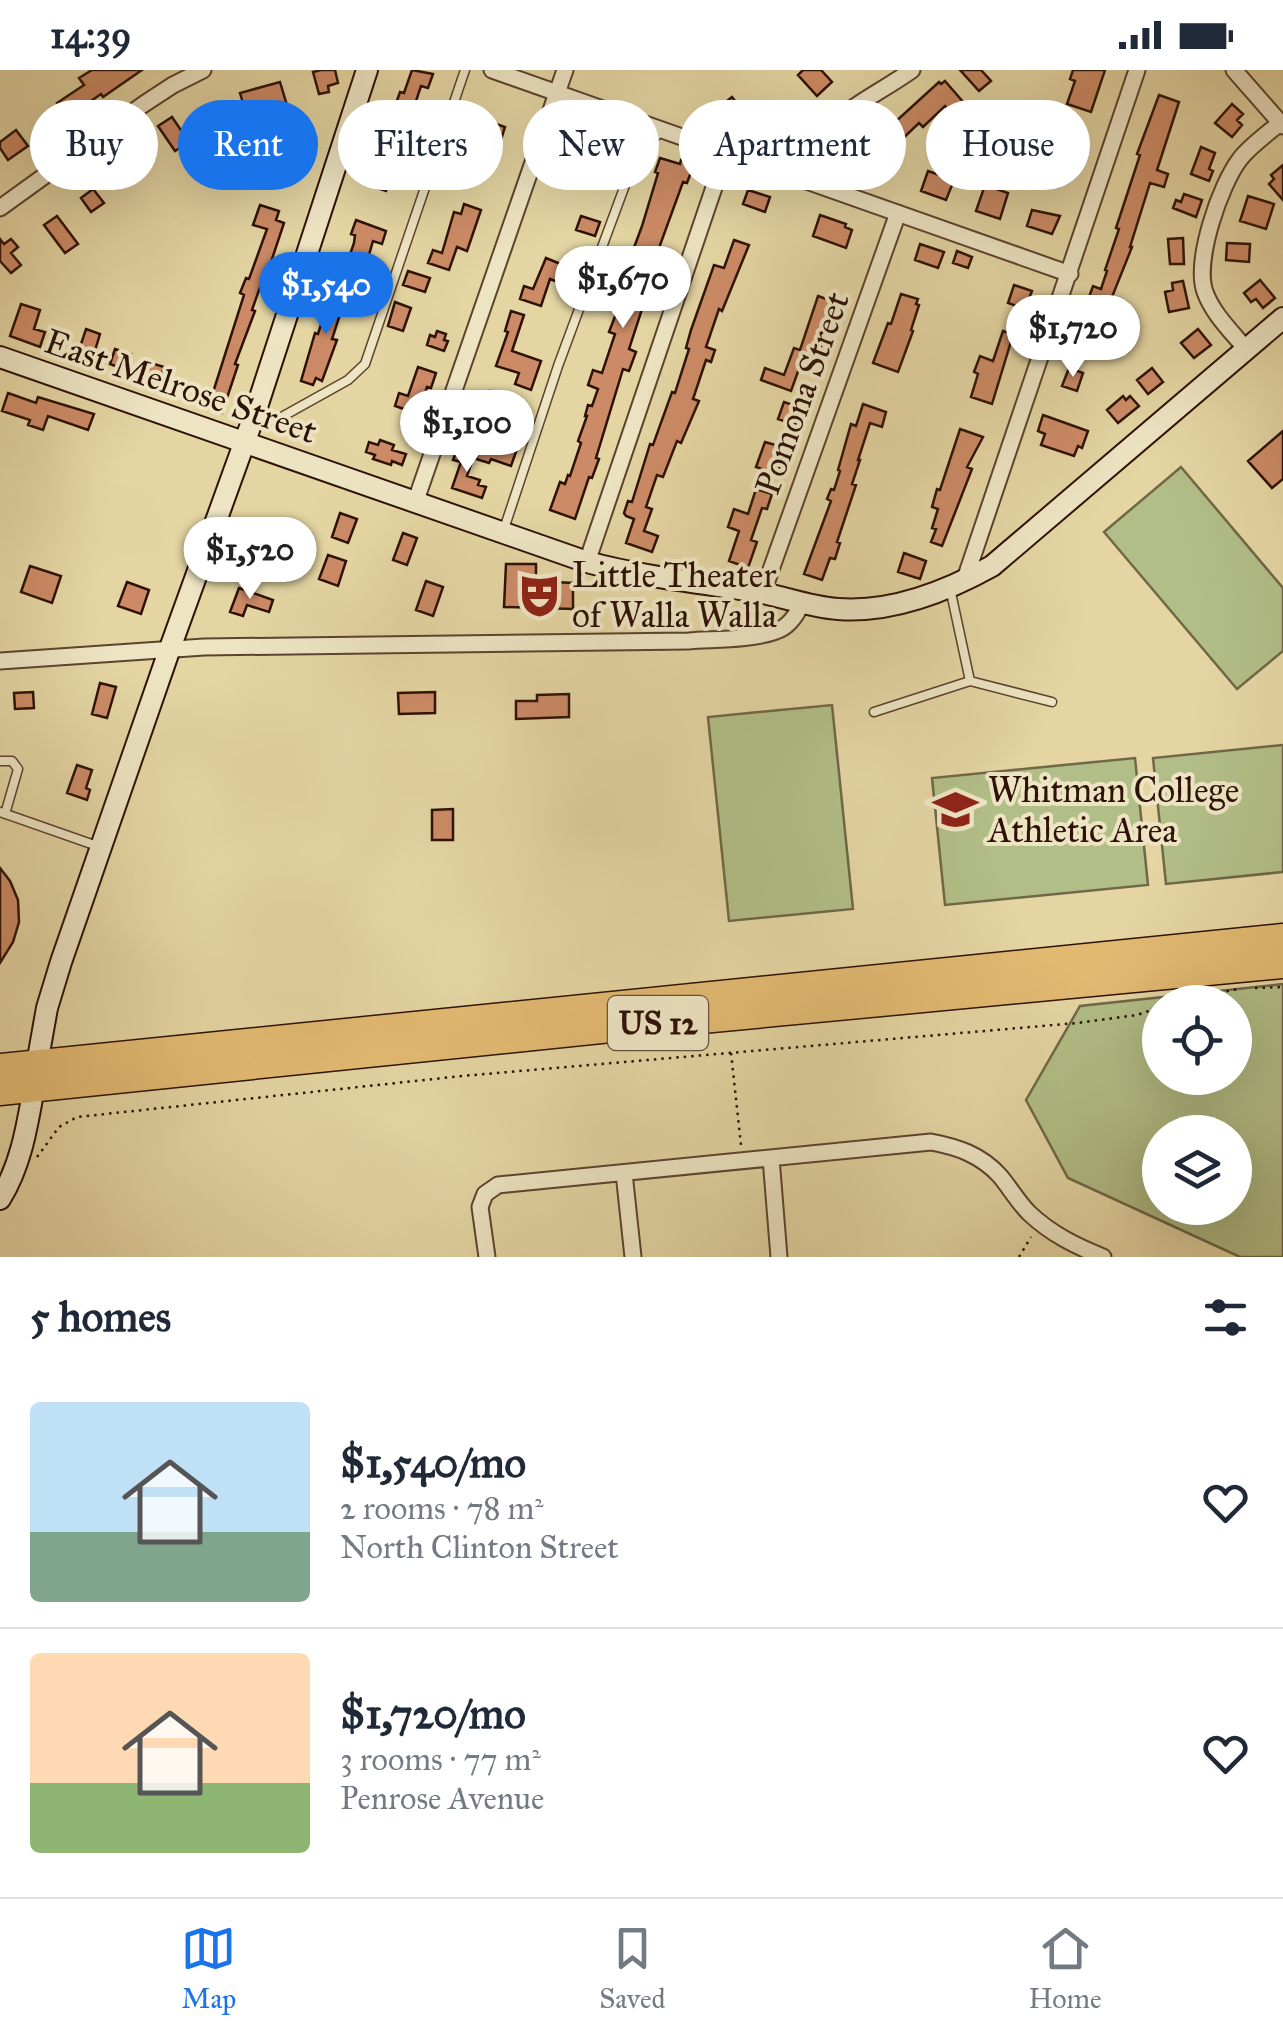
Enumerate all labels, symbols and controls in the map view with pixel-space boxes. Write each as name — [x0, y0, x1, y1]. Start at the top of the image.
text: 14:39 — [50, 12, 131, 58]
chip: Buy — [30, 100, 158, 190]
chip: Rent — [178, 100, 318, 190]
chip: Filters — [338, 100, 503, 190]
chip: New — [523, 100, 659, 190]
chip: Apartment — [679, 100, 906, 190]
chip: House — [926, 100, 1090, 190]
pin: $1,670 — [542, 246, 704, 331]
pin: $1,540 — [245, 252, 407, 337]
text: $1,670 — [577, 259, 669, 298]
text: $1,540 — [281, 265, 371, 304]
street label: Pomona Street — [746, 286, 859, 500]
pin: $1,720 — [992, 295, 1154, 380]
text: $1,720 — [1028, 308, 1118, 347]
street label: East Melrose Street — [39, 320, 323, 453]
pin: $1,100 — [386, 390, 548, 475]
text: $1,100 — [422, 403, 512, 442]
pin: $1,520 — [169, 517, 331, 602]
text: $1,520 — [206, 530, 294, 569]
place label: Little Theater of Walla Walla — [572, 554, 777, 637]
theatre icon: Little Theater of Walla Walla — [515, 571, 563, 619]
place label: Whitman College Athletic Area — [986, 769, 1239, 852]
school or university icon: Whitman College Athletic Area — [931, 786, 979, 834]
map controls — [1142, 985, 1252, 1225]
button: locate — [1142, 985, 1252, 1095]
road number: US 12 — [608, 996, 708, 1050]
button: layers — [1142, 1115, 1252, 1225]
icon: filters — [1198, 1290, 1253, 1345]
text: 5 homes — [30, 1291, 171, 1343]
text: $1,540/mo — [340, 1437, 526, 1489]
icon: home — [110, 1442, 230, 1562]
icon: heart — [1198, 1475, 1253, 1530]
text: 2 rooms · 78 m² — [340, 1489, 544, 1528]
text: North Clinton Street — [340, 1528, 619, 1567]
text: $1,720/mo — [340, 1688, 526, 1740]
icon: home — [110, 1693, 230, 1813]
icon: heart — [1198, 1726, 1253, 1781]
text: 3 rooms · 77 m² — [340, 1740, 541, 1779]
text: Penrose Avenue — [340, 1779, 544, 1818]
tab: Map — [181, 1921, 236, 2016]
tab: Saved — [599, 1921, 666, 2016]
tab: Home — [1028, 1921, 1102, 2016]

